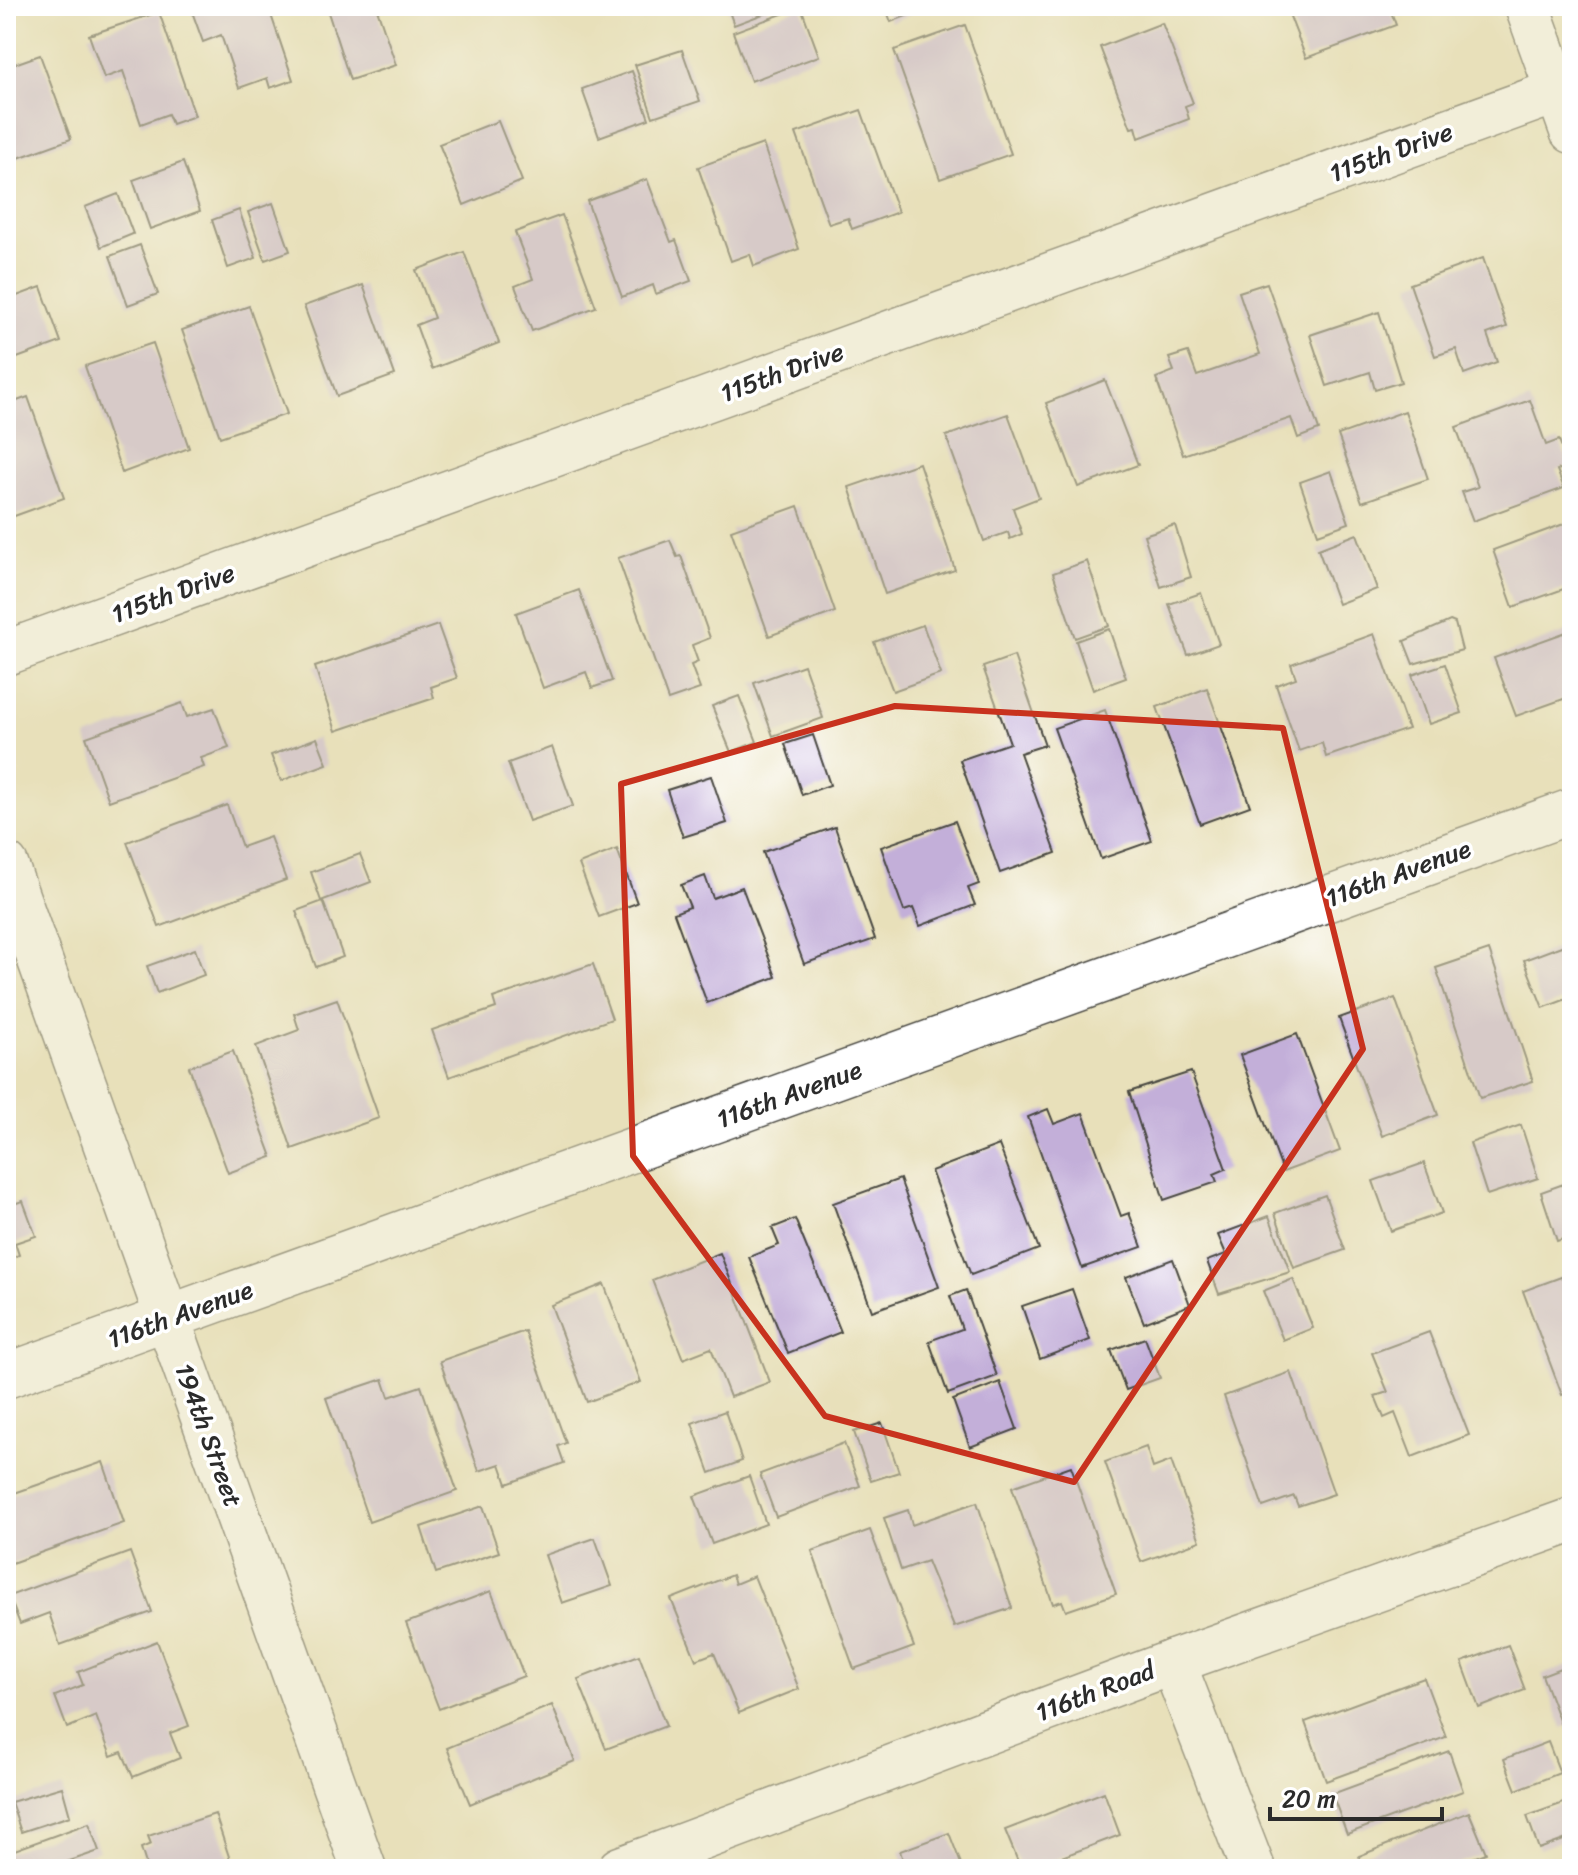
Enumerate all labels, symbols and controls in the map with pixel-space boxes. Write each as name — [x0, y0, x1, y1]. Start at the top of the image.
street label: 115th Drive — [1323, 108, 1459, 196]
street label: 115th Drive — [714, 328, 850, 416]
street label: 115th Drive — [105, 549, 241, 637]
street label: 116th Avenue — [1319, 825, 1478, 921]
street label: 116th Avenue — [710, 1046, 869, 1142]
street label: 116th Avenue — [101, 1266, 260, 1362]
street label: 194th Street — [162, 1356, 256, 1514]
street label: 116th Road — [1029, 1646, 1164, 1735]
scale bar — [1270, 1771, 1442, 1821]
text: 20 m — [1282, 1778, 1336, 1820]

